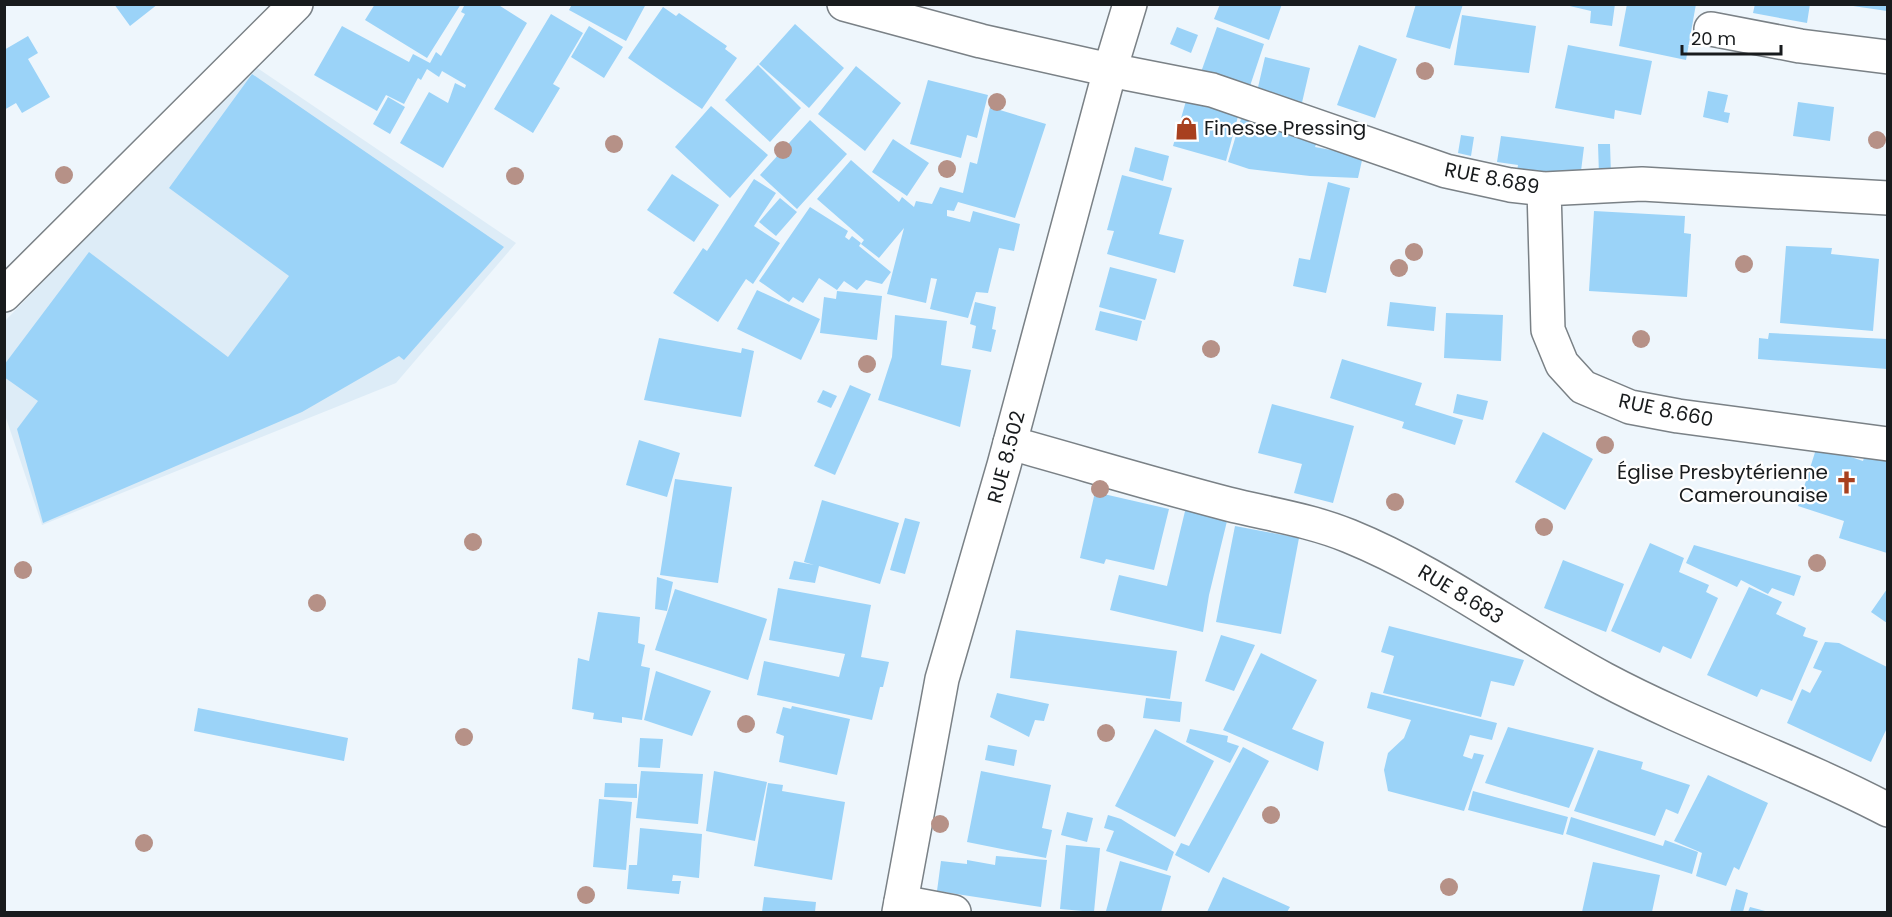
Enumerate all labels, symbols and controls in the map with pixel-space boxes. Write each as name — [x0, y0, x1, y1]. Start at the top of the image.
scale bar — [1682, 18, 1781, 56]
text: 20 m — [1691, 26, 1736, 51]
place label: Finesse Pressing — [1204, 114, 1366, 142]
shop icon: Finesse Pressing — [1173, 115, 1199, 141]
street label: RUE 8.689 — [1442, 155, 1542, 201]
street label: RUE 8.660 — [1616, 386, 1716, 434]
street label: RUE 8.502 — [980, 408, 1032, 506]
place label: Église Presbytérienne Camerounaise — [1617, 458, 1828, 509]
church icon: Église Presbytérienne Camerounaise — [1833, 470, 1859, 496]
street label: RUE 8.683 — [1413, 557, 1509, 631]

